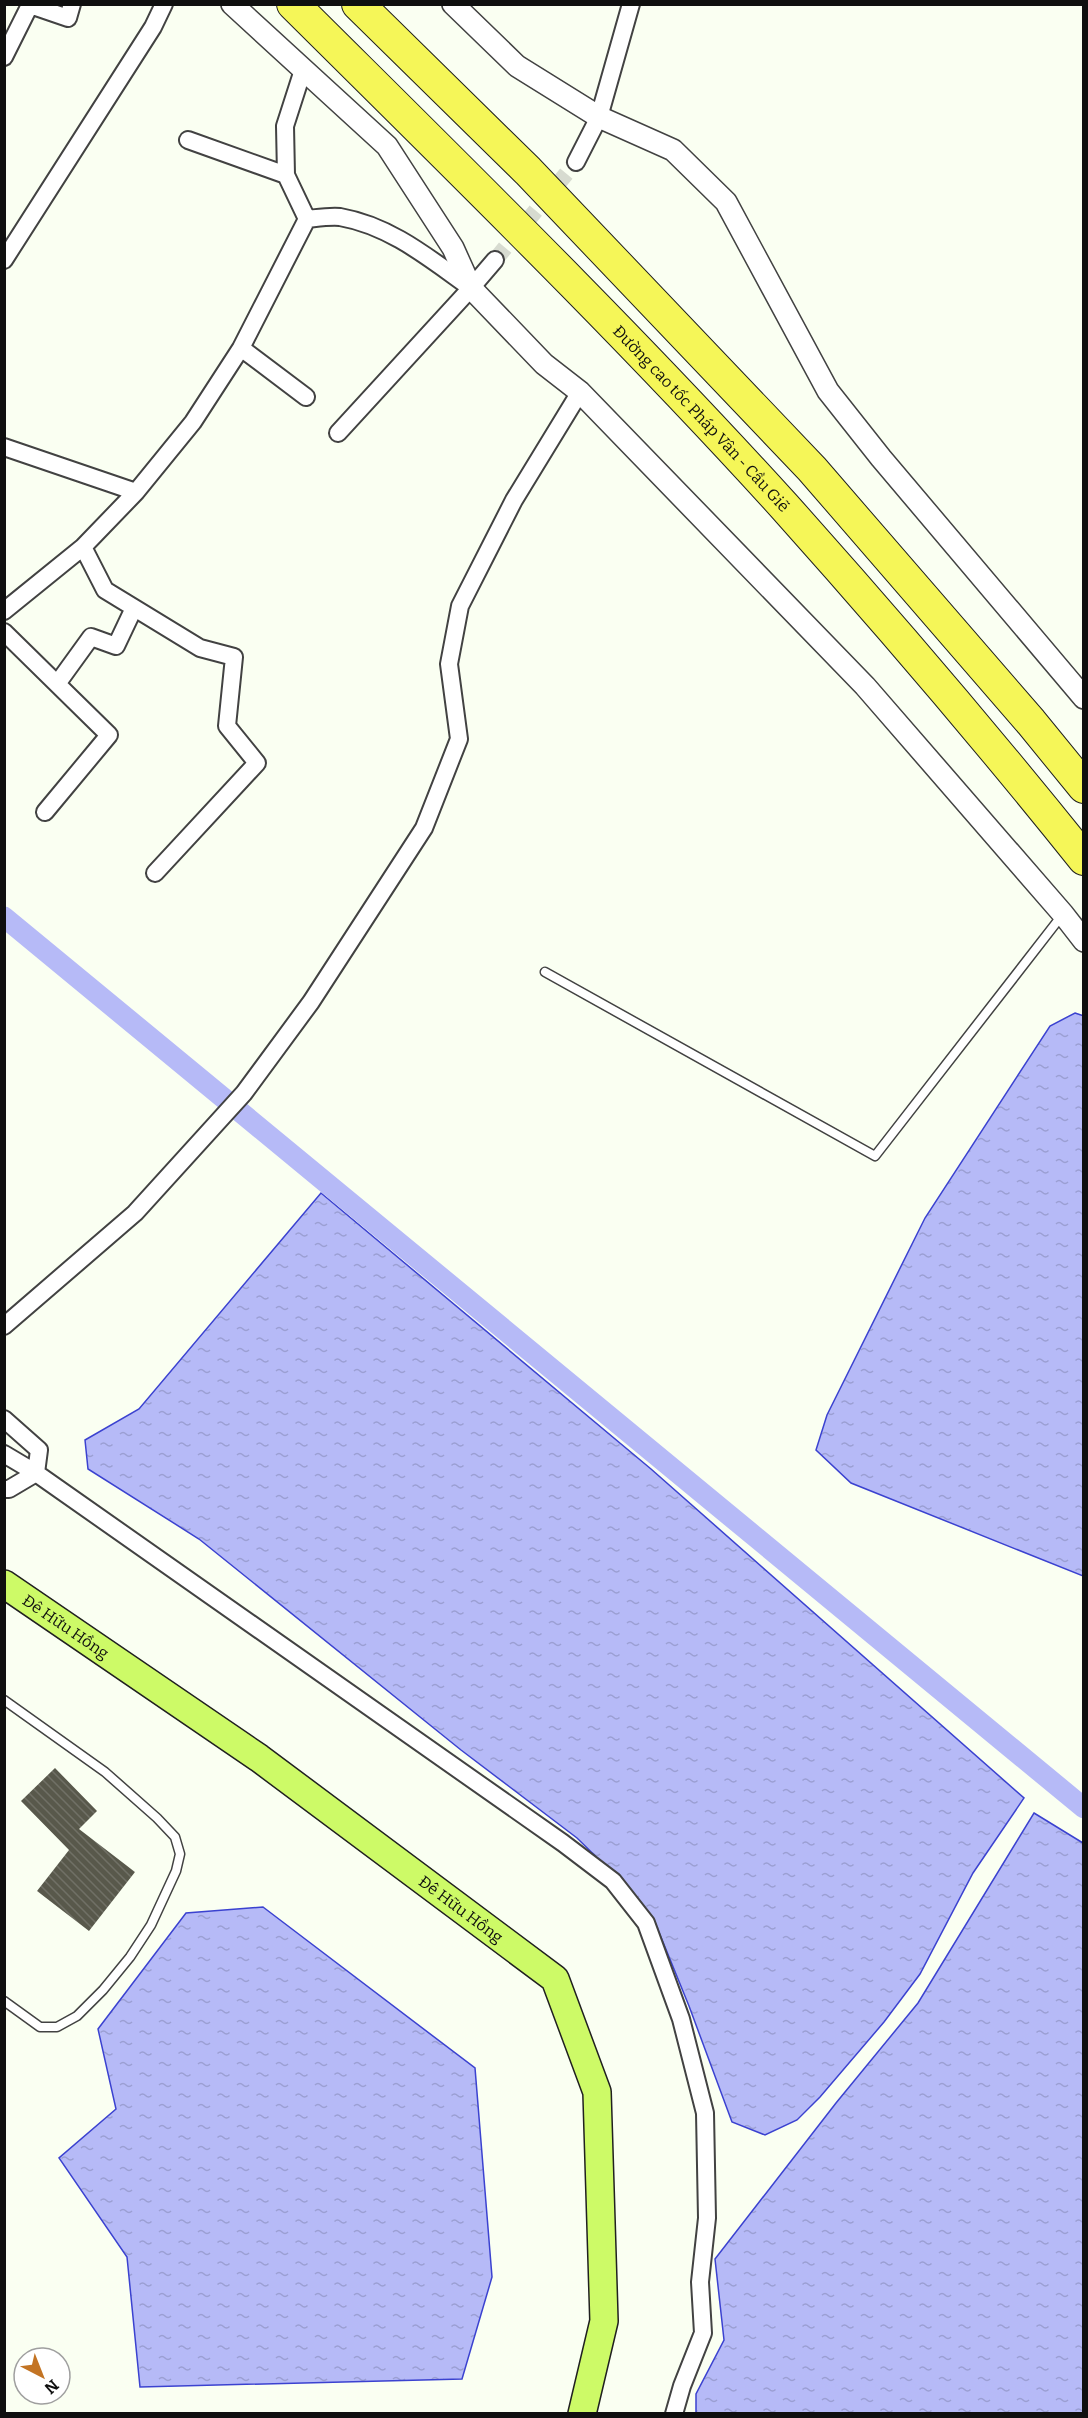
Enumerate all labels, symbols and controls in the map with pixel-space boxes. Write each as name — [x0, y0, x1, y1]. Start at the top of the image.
street label: Đường cao tốc Pháp Vân - Cầu Giẽ — [609, 321, 794, 515]
street label: Đê Hữu Hồng — [19, 1590, 113, 1662]
street label: Đê Hữu Hồng — [415, 1871, 507, 1947]
north arrow — [12, 2346, 72, 2406]
text: N — [41, 2376, 63, 2398]

